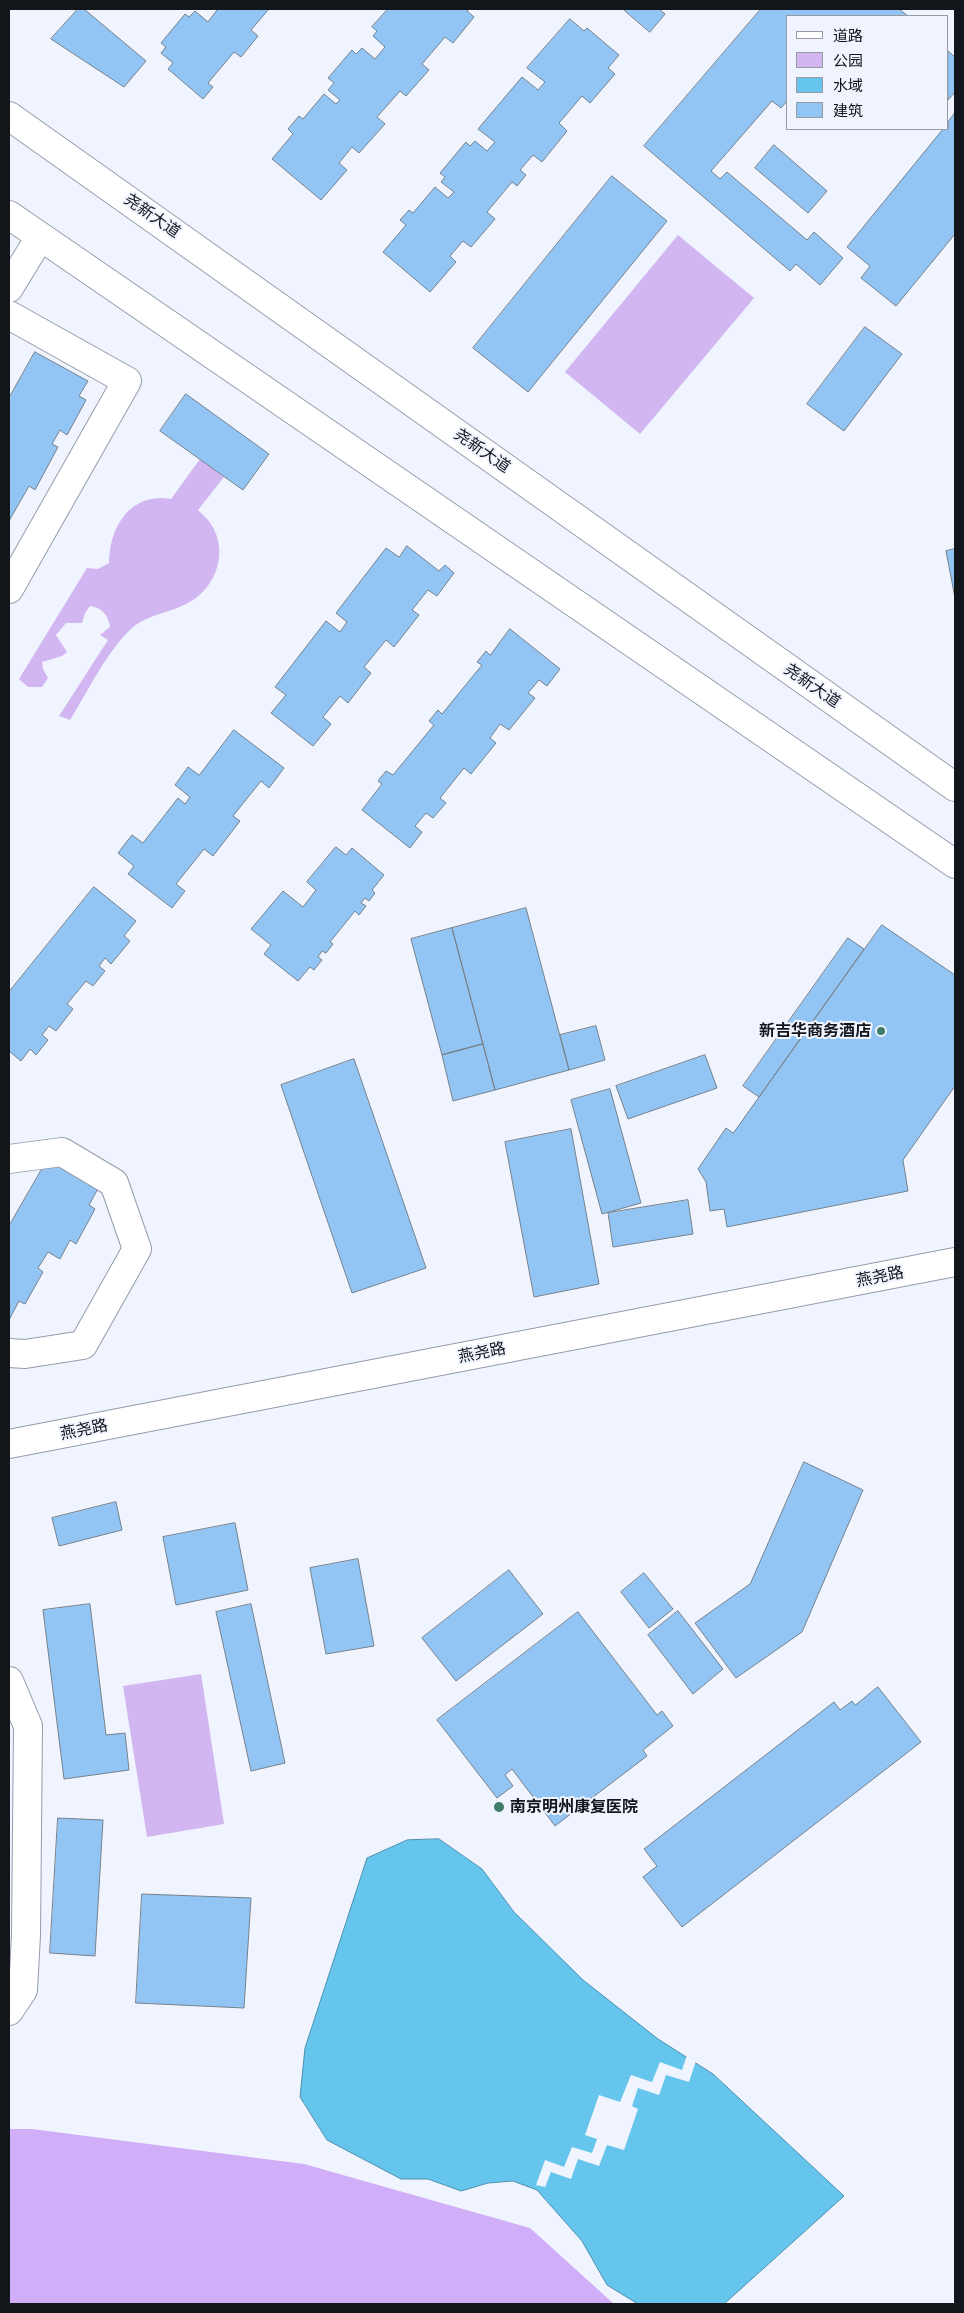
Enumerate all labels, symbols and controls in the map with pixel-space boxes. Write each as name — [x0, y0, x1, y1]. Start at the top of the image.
legend — [786, 15, 949, 130]
text: 道路 — [833, 27, 863, 45]
text: 公园 — [833, 52, 863, 70]
text: 水域 — [833, 77, 863, 95]
text: 建筑 — [833, 102, 863, 120]
street label: 尧新大道 — [120, 190, 184, 242]
street label: 尧新大道 — [450, 425, 514, 477]
street label: 尧新大道 — [780, 660, 844, 712]
place label: 新吉华商务酒店 — [759, 1021, 871, 1041]
marker: 新吉华商务酒店 — [875, 1025, 887, 1037]
street label: 燕尧路 — [855, 1263, 905, 1291]
street label: 燕尧路 — [457, 1339, 507, 1367]
street label: 燕尧路 — [59, 1416, 109, 1444]
place label: 南京明州康复医院 — [510, 1797, 638, 1817]
marker: 南京明州康复医院 — [492, 1800, 506, 1814]

